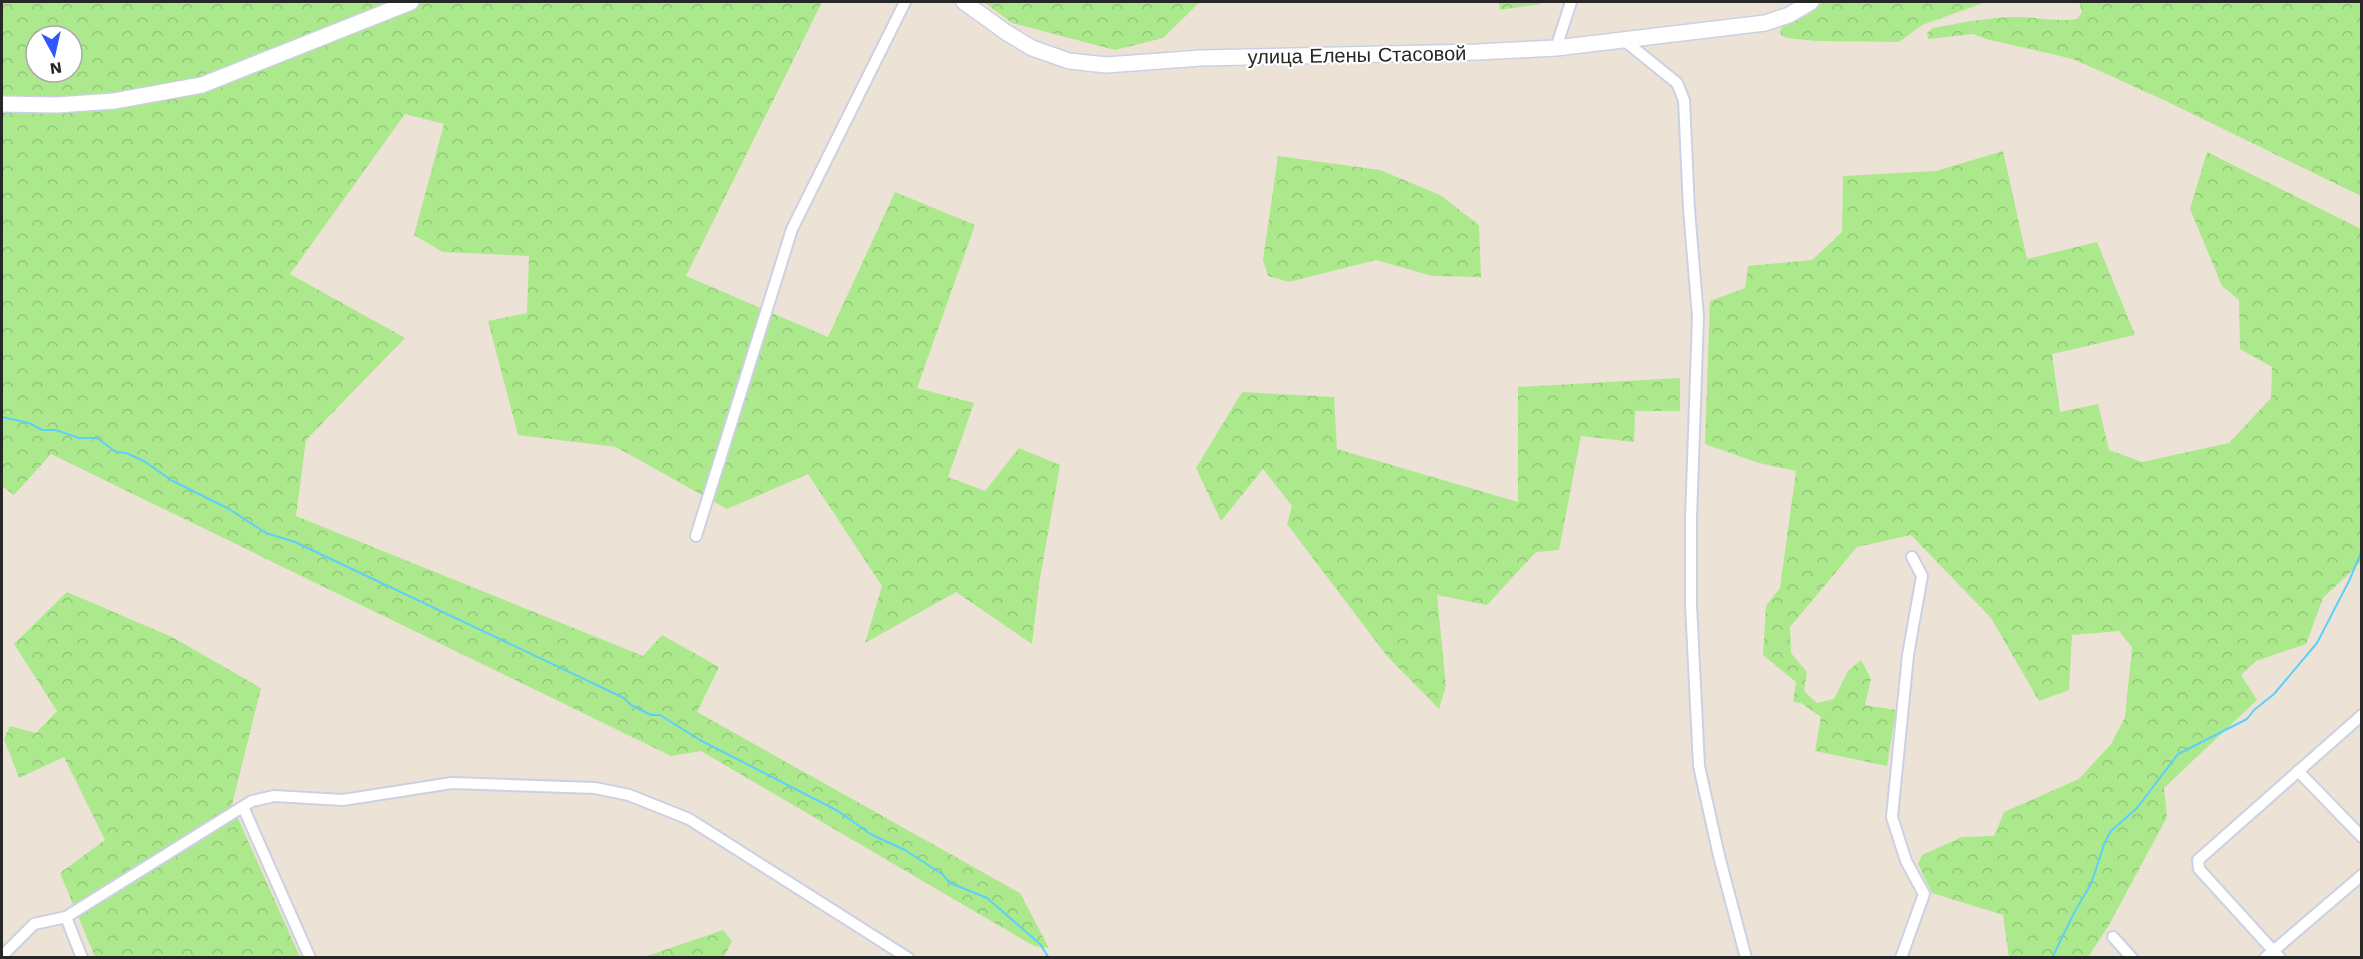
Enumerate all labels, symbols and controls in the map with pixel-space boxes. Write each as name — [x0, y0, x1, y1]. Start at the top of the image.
north arrow — [24, 24, 84, 84]
street label: улица Елены Стасовой — [1247, 41, 1467, 69]
text: N — [49, 58, 63, 79]

